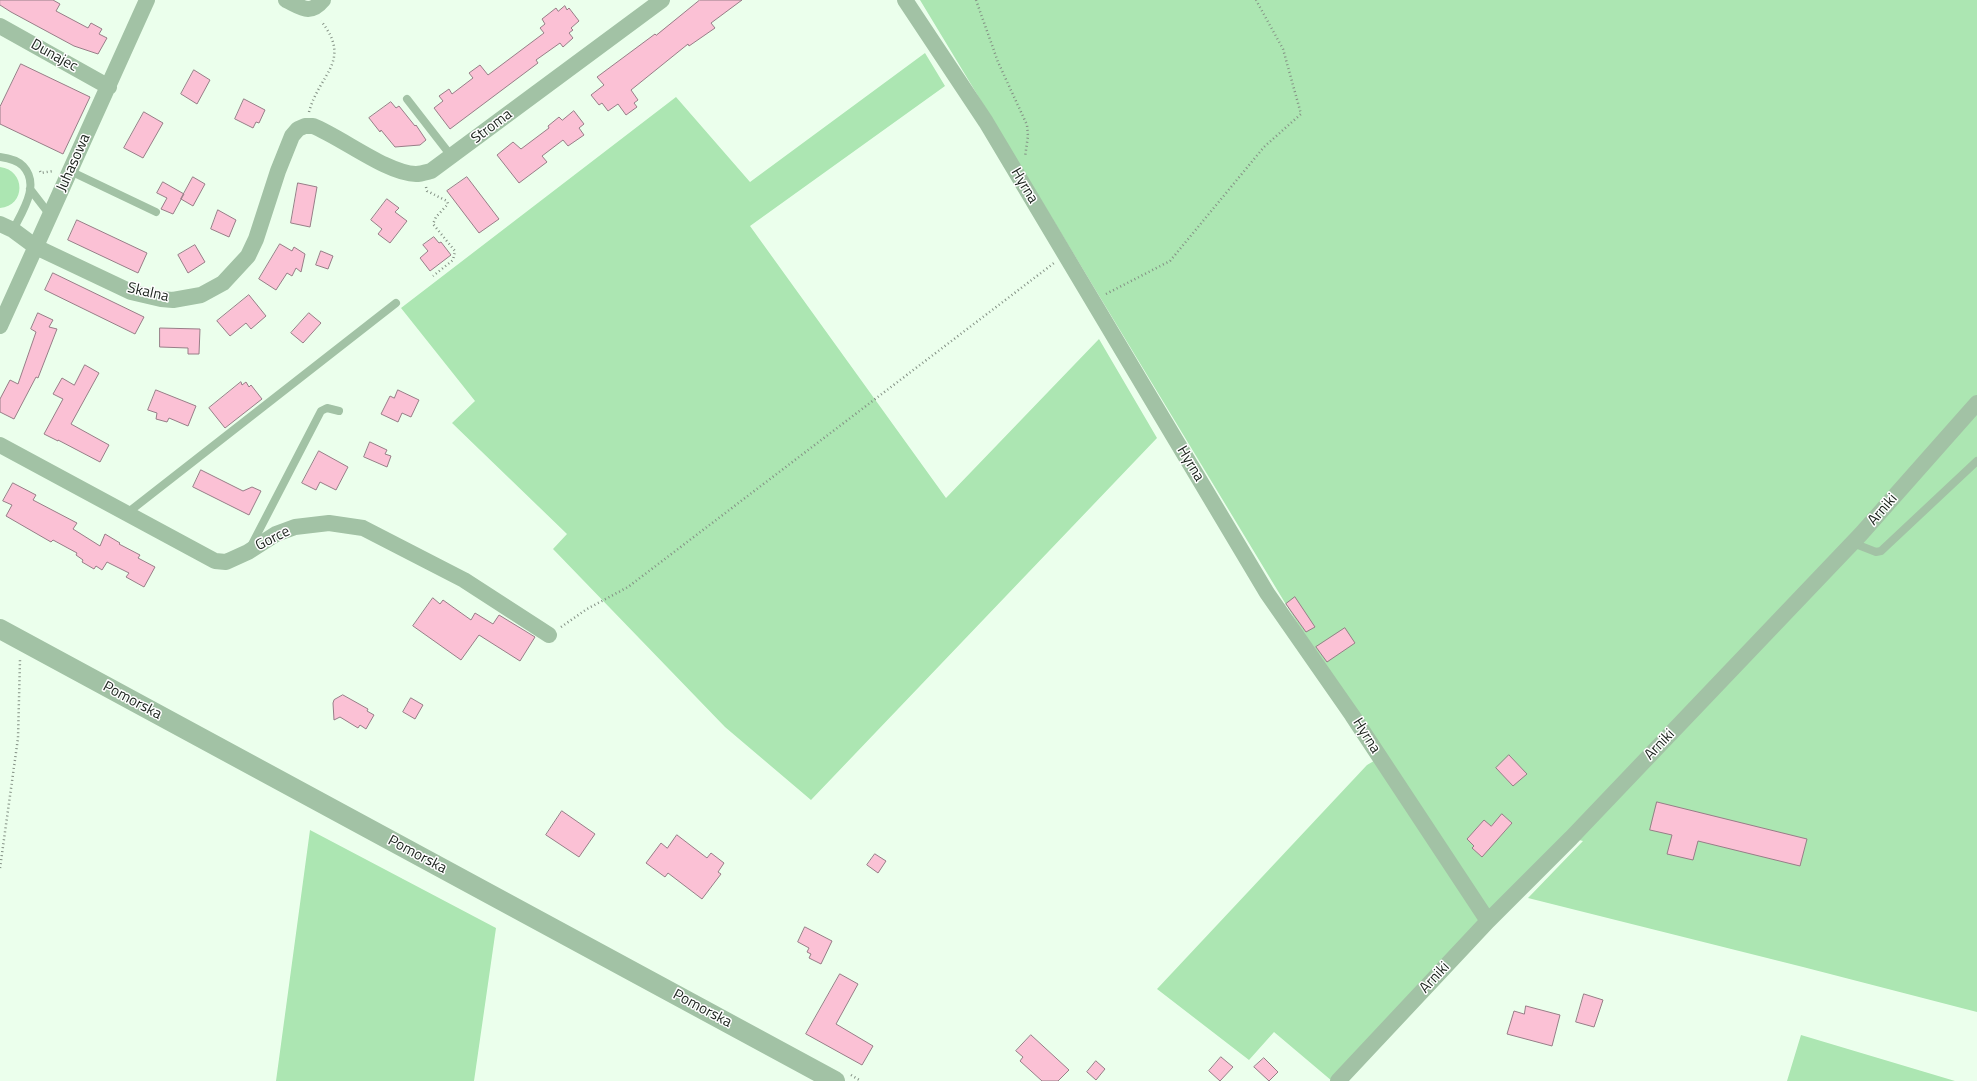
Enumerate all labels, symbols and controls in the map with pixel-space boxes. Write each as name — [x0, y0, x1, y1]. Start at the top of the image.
street label: Dunajec — [28, 36, 80, 76]
street label: Stroma — [468, 106, 516, 148]
street label: Juhasowa — [53, 131, 95, 195]
street label: Hyrna — [1006, 165, 1042, 207]
street label: Skalna — [126, 280, 170, 306]
street label: Hyrna — [1172, 443, 1208, 485]
street label: Arniki — [1864, 491, 1902, 529]
street label: Gorce — [253, 523, 293, 555]
street label: Pomorska — [100, 678, 164, 724]
street label: Hyrna — [1348, 715, 1384, 757]
street label: Arniki — [1641, 726, 1679, 764]
street label: Pomorska — [385, 832, 449, 878]
street label: Arniki — [1416, 959, 1454, 997]
street label: Pomorska — [670, 986, 734, 1032]

